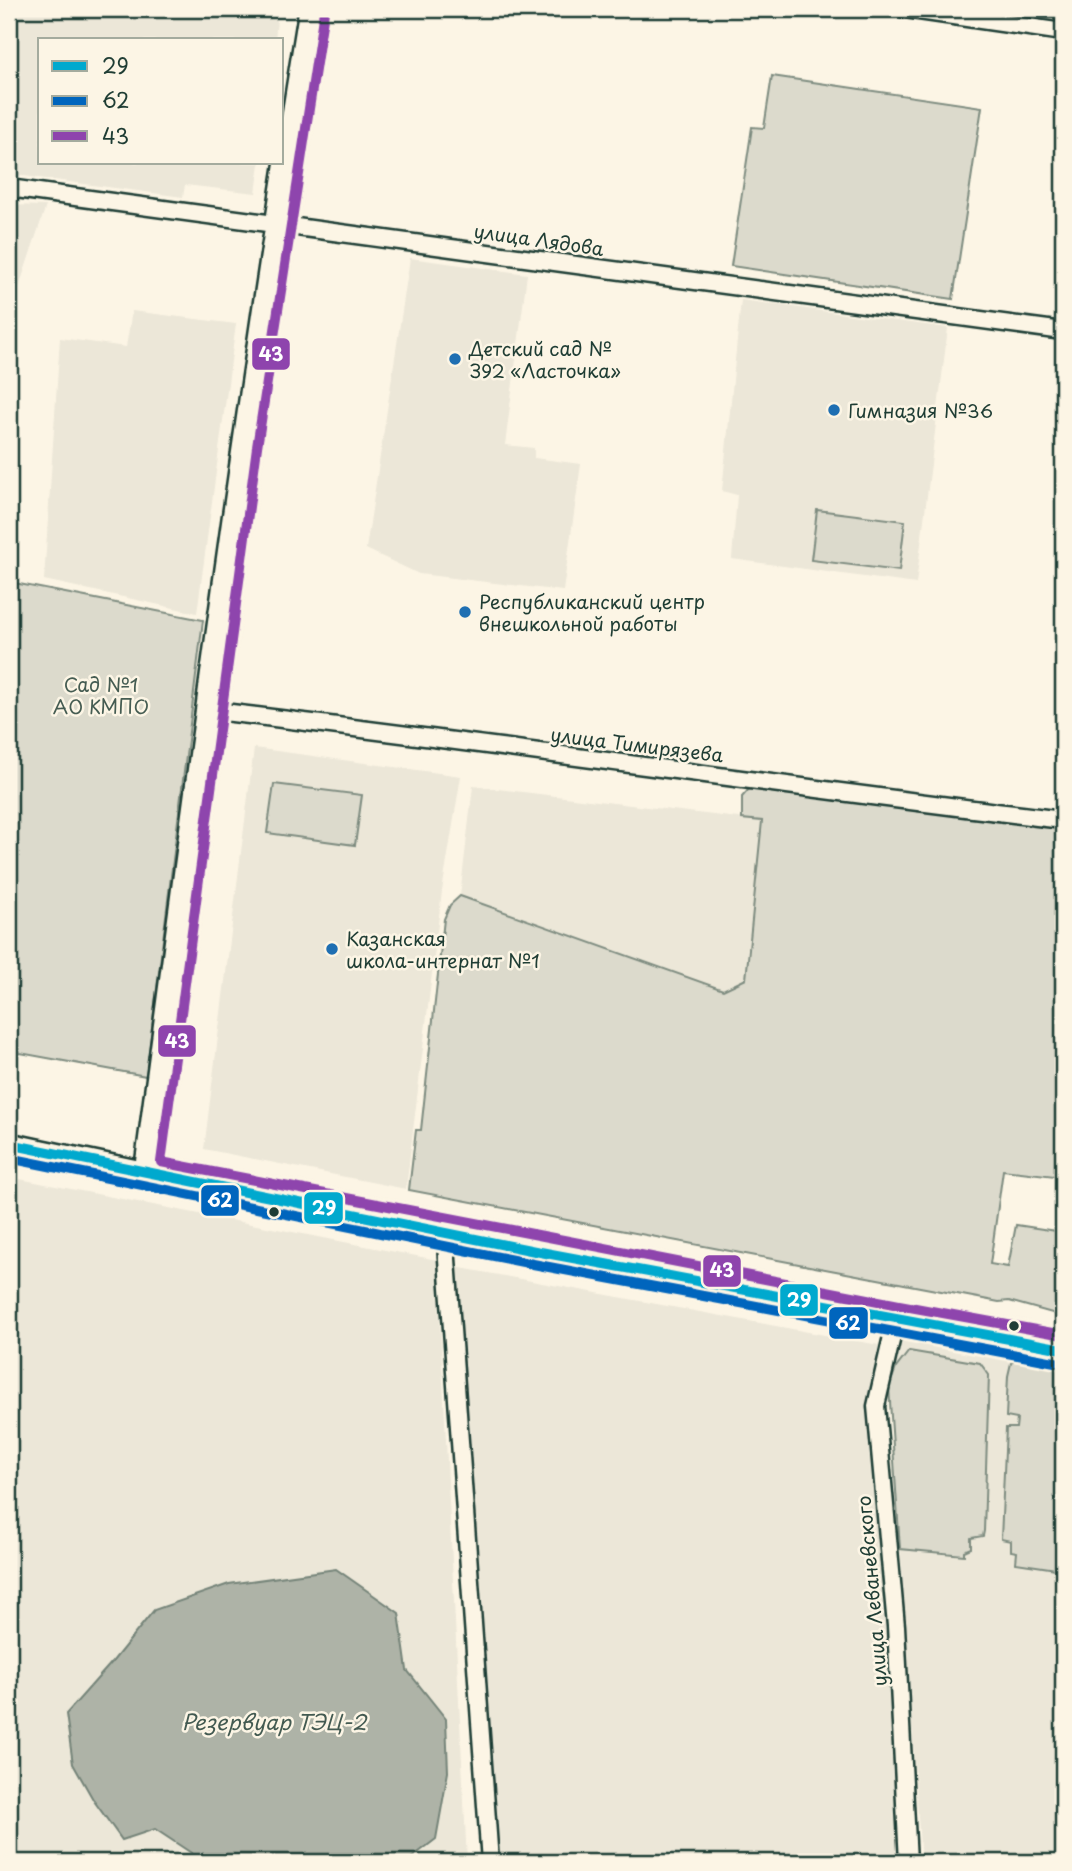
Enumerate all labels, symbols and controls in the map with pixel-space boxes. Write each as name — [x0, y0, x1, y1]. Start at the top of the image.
legend — [38, 38, 284, 164]
text: 29 — [102, 49, 129, 81]
text: 62 — [102, 83, 130, 115]
text: 43 — [102, 119, 129, 151]
street label: улица Лядова — [472, 216, 606, 262]
place label: Детский сад № 392 «Ласточка» — [468, 334, 621, 384]
line badge: 43 — [251, 337, 291, 371]
text: 43 — [258, 339, 284, 367]
marker: Детский сад № 392 «Ласточка» — [447, 351, 463, 367]
place label: Гимназия №36 — [848, 396, 993, 424]
marker: Гимназия №36 — [826, 402, 842, 418]
place label: Республиканский центр внешкольной работы — [479, 587, 705, 637]
marker: Республиканский центр внешкольной работы — [457, 604, 473, 620]
park label: Сад №1 АО КМПО — [53, 670, 149, 720]
street label: улица Тимирязева — [549, 720, 725, 769]
place label: Казанская школа-интернат №1 — [346, 924, 540, 974]
marker: Казанская школа-интернат №1 — [324, 941, 340, 957]
line badge: 43 — [157, 1024, 197, 1058]
text: 43 — [164, 1026, 190, 1054]
line badge: 62 — [200, 1184, 240, 1217]
text: 62 — [207, 1185, 233, 1213]
line badge: 29 — [303, 1191, 344, 1225]
text: 29 — [312, 1193, 336, 1221]
unlabelled marker — [267, 1205, 281, 1219]
line badge: 43 — [702, 1254, 742, 1288]
text: 43 — [709, 1255, 735, 1283]
line badge: 29 — [779, 1283, 819, 1317]
text: 29 — [787, 1285, 811, 1313]
line badge: 62 — [828, 1306, 869, 1340]
text: 62 — [835, 1308, 861, 1336]
unlabelled marker — [1007, 1319, 1021, 1333]
street label: улица Леваневского — [849, 1494, 893, 1688]
water label: Резервуар ТЭЦ-2 — [181, 1705, 368, 1737]

